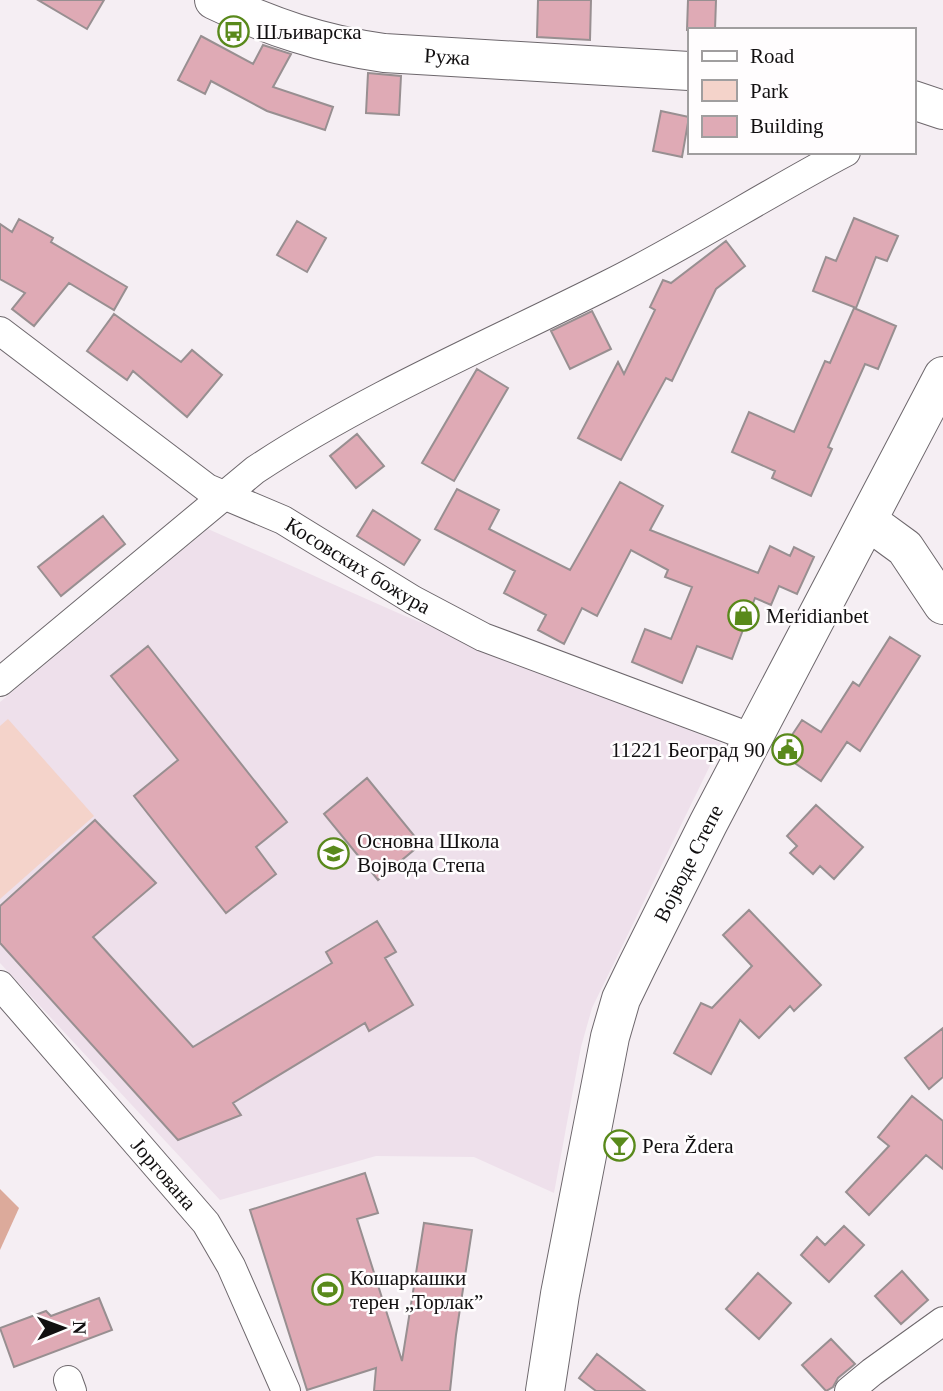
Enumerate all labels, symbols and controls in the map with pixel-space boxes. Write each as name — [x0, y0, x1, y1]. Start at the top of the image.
bus stop icon: Шљиварска — [216, 15, 250, 49]
place label: Шљиварска — [256, 20, 362, 44]
legend — [688, 28, 915, 154]
street label: Ружа — [424, 43, 471, 70]
text: Road — [750, 44, 795, 68]
text: Park — [750, 79, 789, 103]
text: Building — [750, 114, 824, 138]
street label: Косовских божура — [281, 512, 435, 619]
shop icon: Meridianbet — [726, 599, 760, 633]
place label: Meridianbet — [766, 604, 869, 628]
public building icon: 11221 Београд 90 — [771, 733, 805, 767]
place label: 11221 Београд 90 — [611, 738, 765, 762]
street label: Војводе Степе — [649, 801, 728, 926]
place label: Основна Школа Војвода Степа — [357, 829, 500, 877]
school or university icon: Основна Школа Војвода Степа — [317, 836, 351, 870]
bar icon: Pera Ždera — [602, 1129, 636, 1163]
street label: Јоргована — [126, 1133, 202, 1215]
place label: Pera Ždera — [642, 1134, 734, 1158]
place label: Кошаркашки терен „Торлак” — [350, 1266, 483, 1314]
sports icon: Кошаркашки терен „Торлак” — [310, 1273, 344, 1307]
north arrow — [28, 1293, 98, 1363]
text: N — [69, 1321, 90, 1335]

